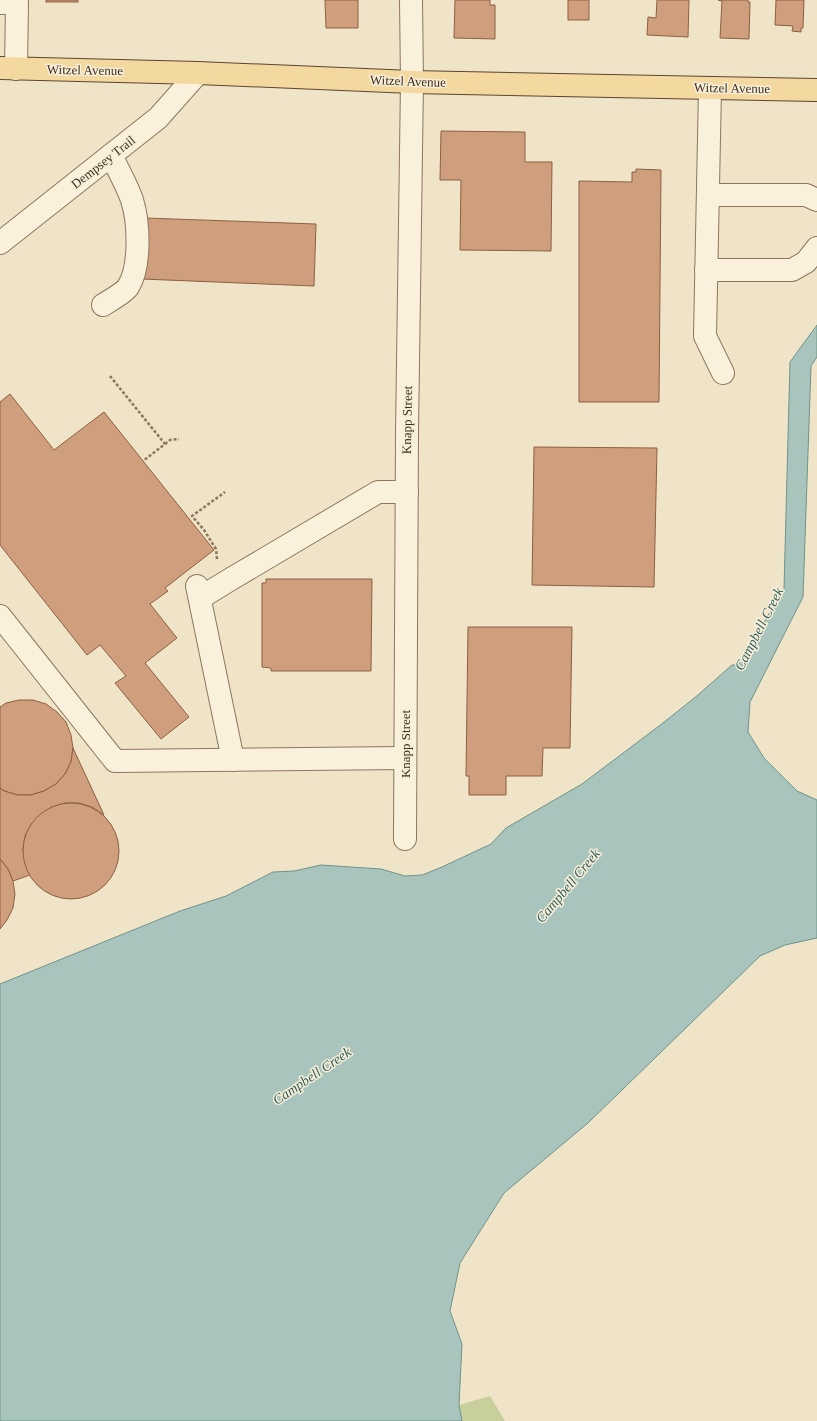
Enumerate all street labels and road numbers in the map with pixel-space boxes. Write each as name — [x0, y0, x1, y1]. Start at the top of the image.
street label: Witzel Avenue — [47, 62, 123, 78]
street label: Witzel Avenue — [370, 72, 447, 90]
street label: Witzel Avenue — [694, 80, 770, 96]
street label: Dempsey Trail — [68, 132, 138, 192]
street label: Knapp Street — [399, 385, 415, 454]
street label: Knapp Street — [398, 709, 413, 778]

